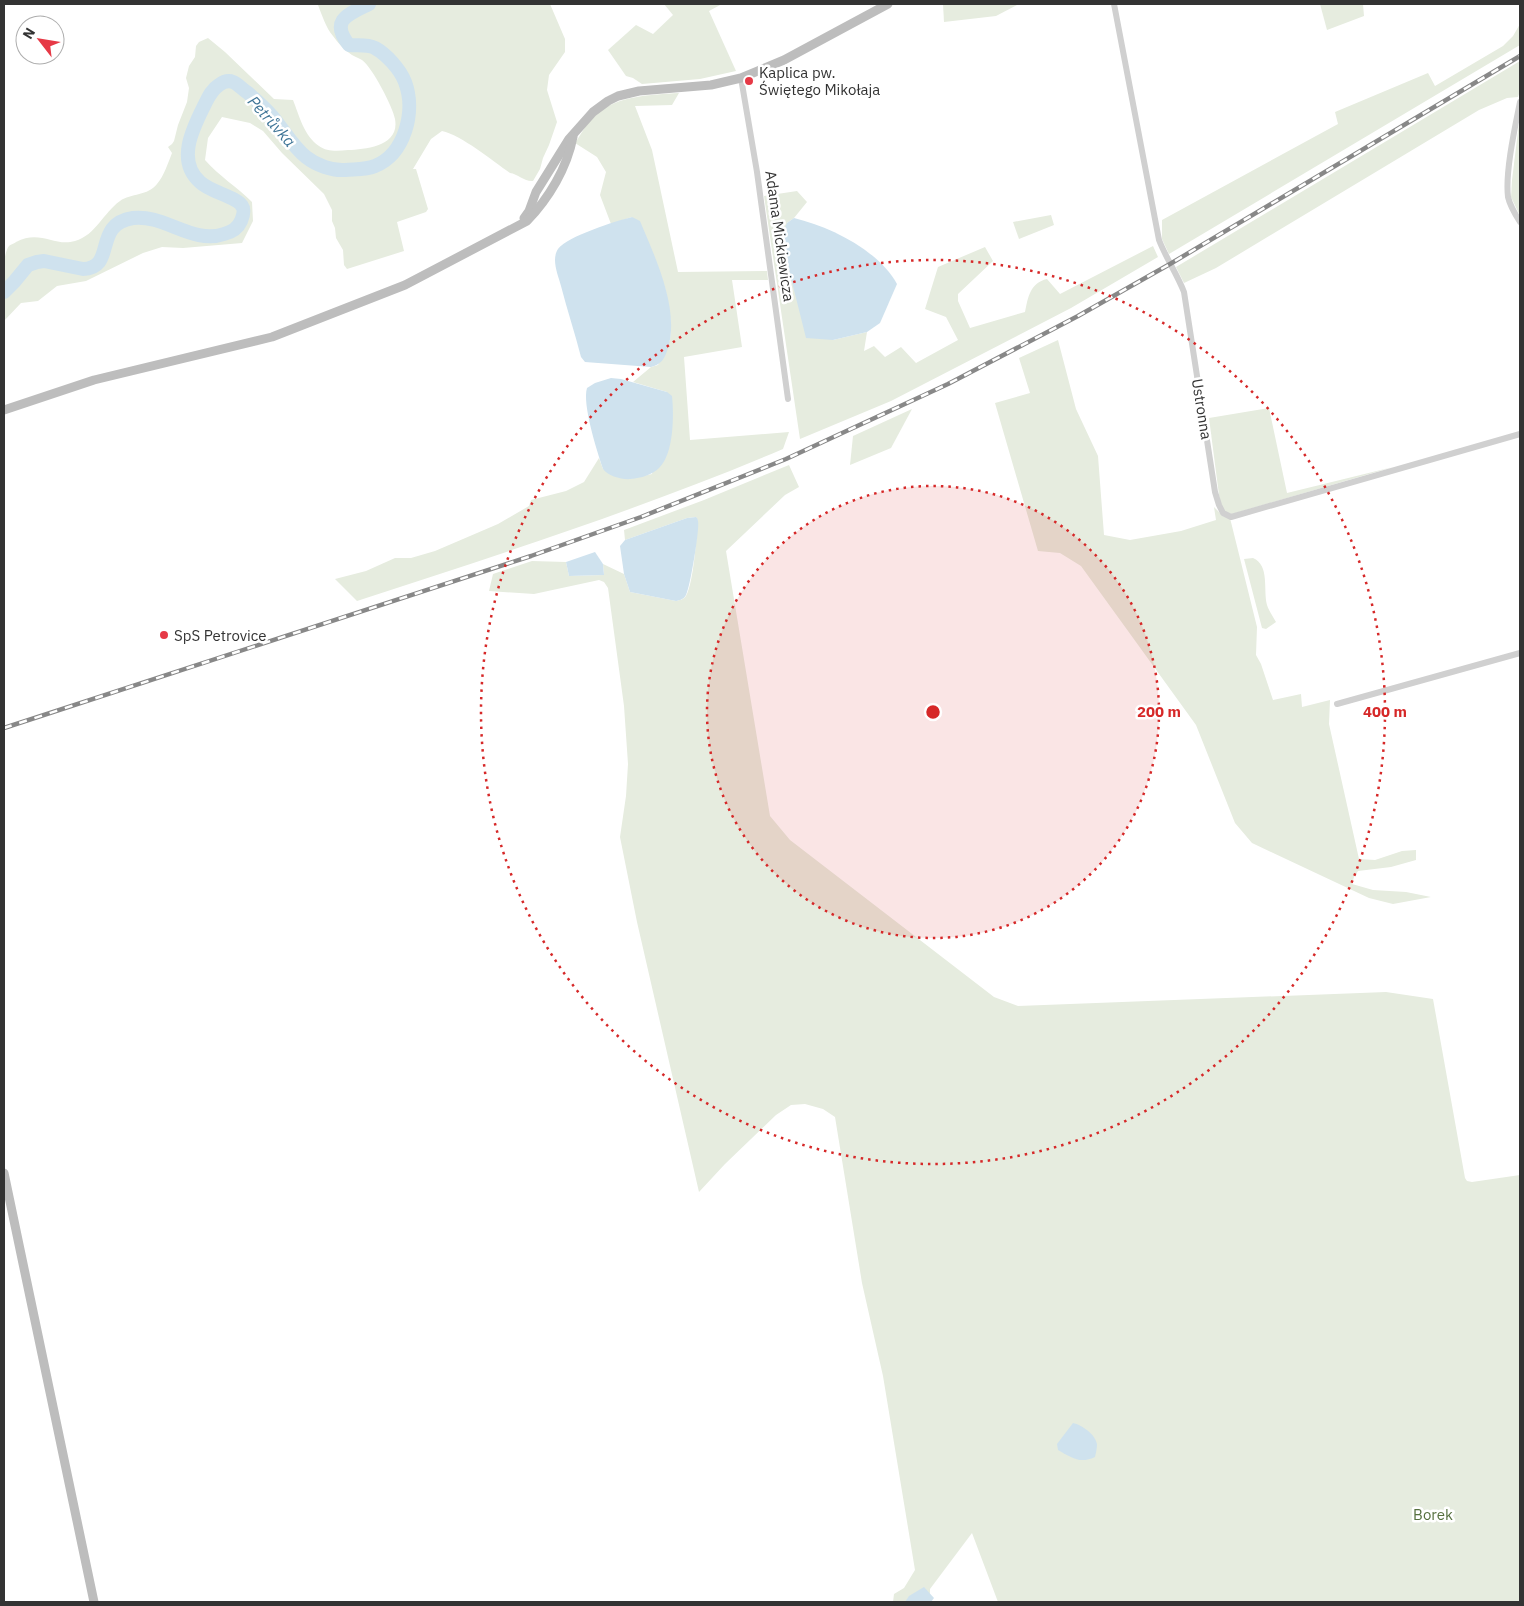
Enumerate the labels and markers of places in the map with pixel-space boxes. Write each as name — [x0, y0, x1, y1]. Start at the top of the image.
place label: Kaplica pw. Świętego Mikołaja — [759, 63, 880, 99]
marker: Kaplica pw. Świętego Mikołaja — [743, 75, 755, 87]
place label: SpS Petrovice — [174, 626, 267, 645]
marker: SpS Petrovice — [158, 629, 170, 641]
centre of rings — [924, 703, 942, 721]

